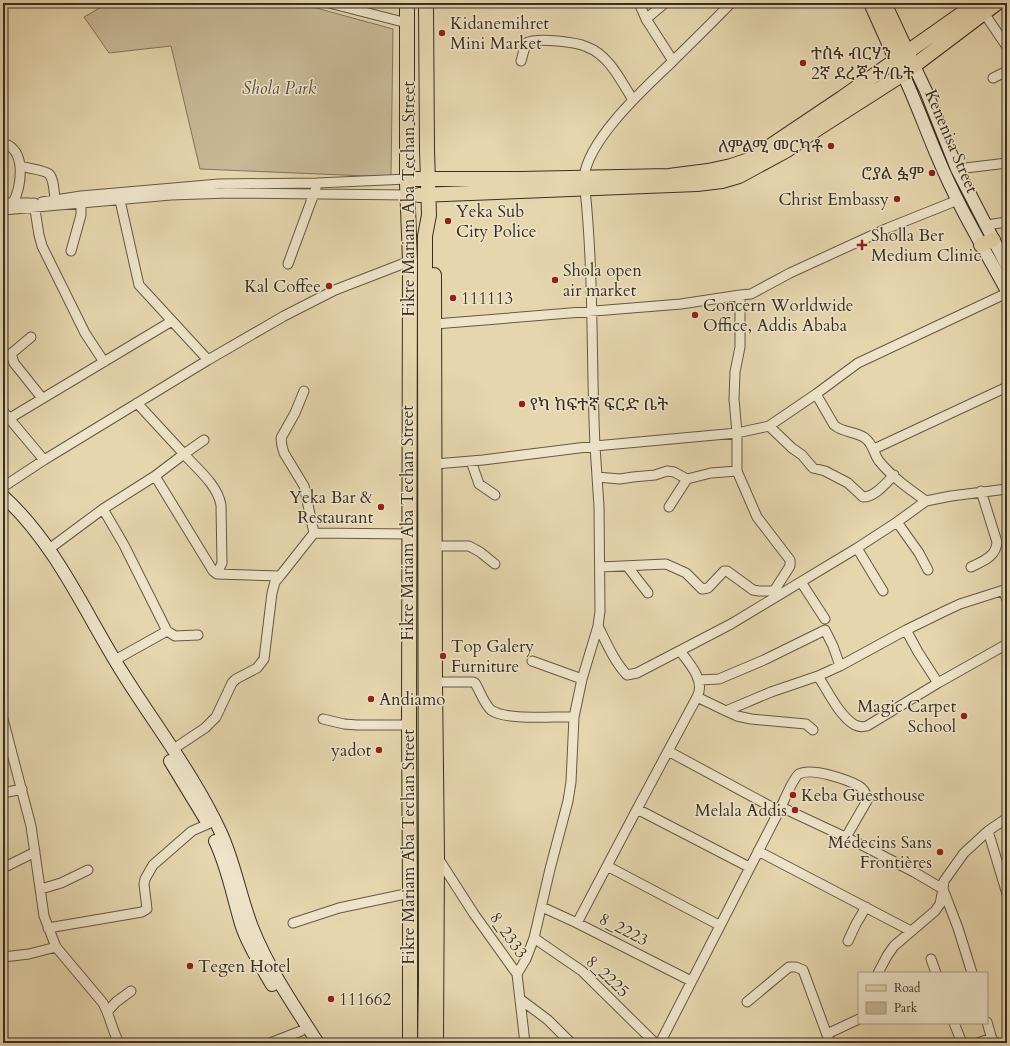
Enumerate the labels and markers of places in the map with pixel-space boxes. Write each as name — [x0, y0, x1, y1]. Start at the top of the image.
place label: Kidanemihret Mini Market — [450, 12, 550, 55]
marker: Kidanemihret Mini Market — [437, 28, 447, 38]
place label: ተስፋ ብርሃን 2ኛ ደረጃ ት/ቤት — [811, 42, 914, 85]
marker: ተስፋ ብርሃን 2ኛ ደረጃ ት/ቤት — [798, 58, 808, 68]
place label: ለምልሚ መርካቶ — [718, 135, 823, 158]
marker: ለምልሚ መርካቶ — [826, 141, 836, 151]
place label: ሮያል ፏም — [861, 162, 924, 185]
marker: ሮያል ፏም — [927, 168, 937, 178]
place label: Christ Embassy — [778, 188, 889, 211]
marker: Christ Embassy — [892, 194, 902, 204]
place label: Yeka Sub City Police — [456, 200, 537, 243]
marker: Yeka Sub City Police — [443, 216, 453, 226]
place label: Sholla Ber Medium Clinic — [871, 224, 981, 267]
marker: Sholla Ber Medium Clinic — [856, 239, 868, 251]
place label: Shola open air market — [563, 259, 642, 302]
place label: Kal Coffee — [244, 275, 321, 298]
marker: Shola open air market — [550, 275, 560, 285]
marker: Kal Coffee — [324, 281, 334, 291]
place label: 111113 — [461, 287, 513, 310]
marker: 111113 — [448, 293, 458, 303]
place label: Concern Worldwide Office, Addis Ababa — [703, 294, 853, 337]
marker: Concern Worldwide Office, Addis Ababa — [690, 310, 700, 320]
place label: የካ ከፍተኛ ፍርድ ቤት — [530, 393, 668, 416]
marker: የካ ከፍተኛ ፍርድ ቤት — [517, 399, 527, 409]
place label: Yeka Bar & Restaurant — [289, 486, 374, 529]
marker: Yeka Bar & Restaurant — [376, 502, 386, 512]
place label: Top Galery Furniture — [451, 635, 534, 678]
marker: Top Galery Furniture — [438, 651, 448, 661]
place label: Andiamo — [379, 688, 446, 711]
marker: Andiamo — [366, 694, 376, 704]
place label: Magic Carpet School — [857, 695, 957, 738]
marker: Magic Carpet School — [959, 711, 969, 721]
place label: yadot — [330, 739, 372, 762]
marker: yadot — [374, 745, 384, 755]
place label: Keba Guesthouse — [801, 784, 925, 807]
marker: Keba Guesthouse — [788, 790, 798, 800]
place label: Melala Addis — [695, 799, 787, 822]
marker: Melala Addis — [790, 805, 800, 815]
place label: Médecins Sans Frontières — [828, 831, 932, 874]
marker: Médecins Sans Frontières — [935, 847, 945, 857]
place label: Tegen Hotel — [198, 955, 291, 978]
marker: Tegen Hotel — [185, 961, 195, 971]
place label: 111662 — [339, 988, 392, 1011]
marker: 111662 — [326, 994, 336, 1004]

